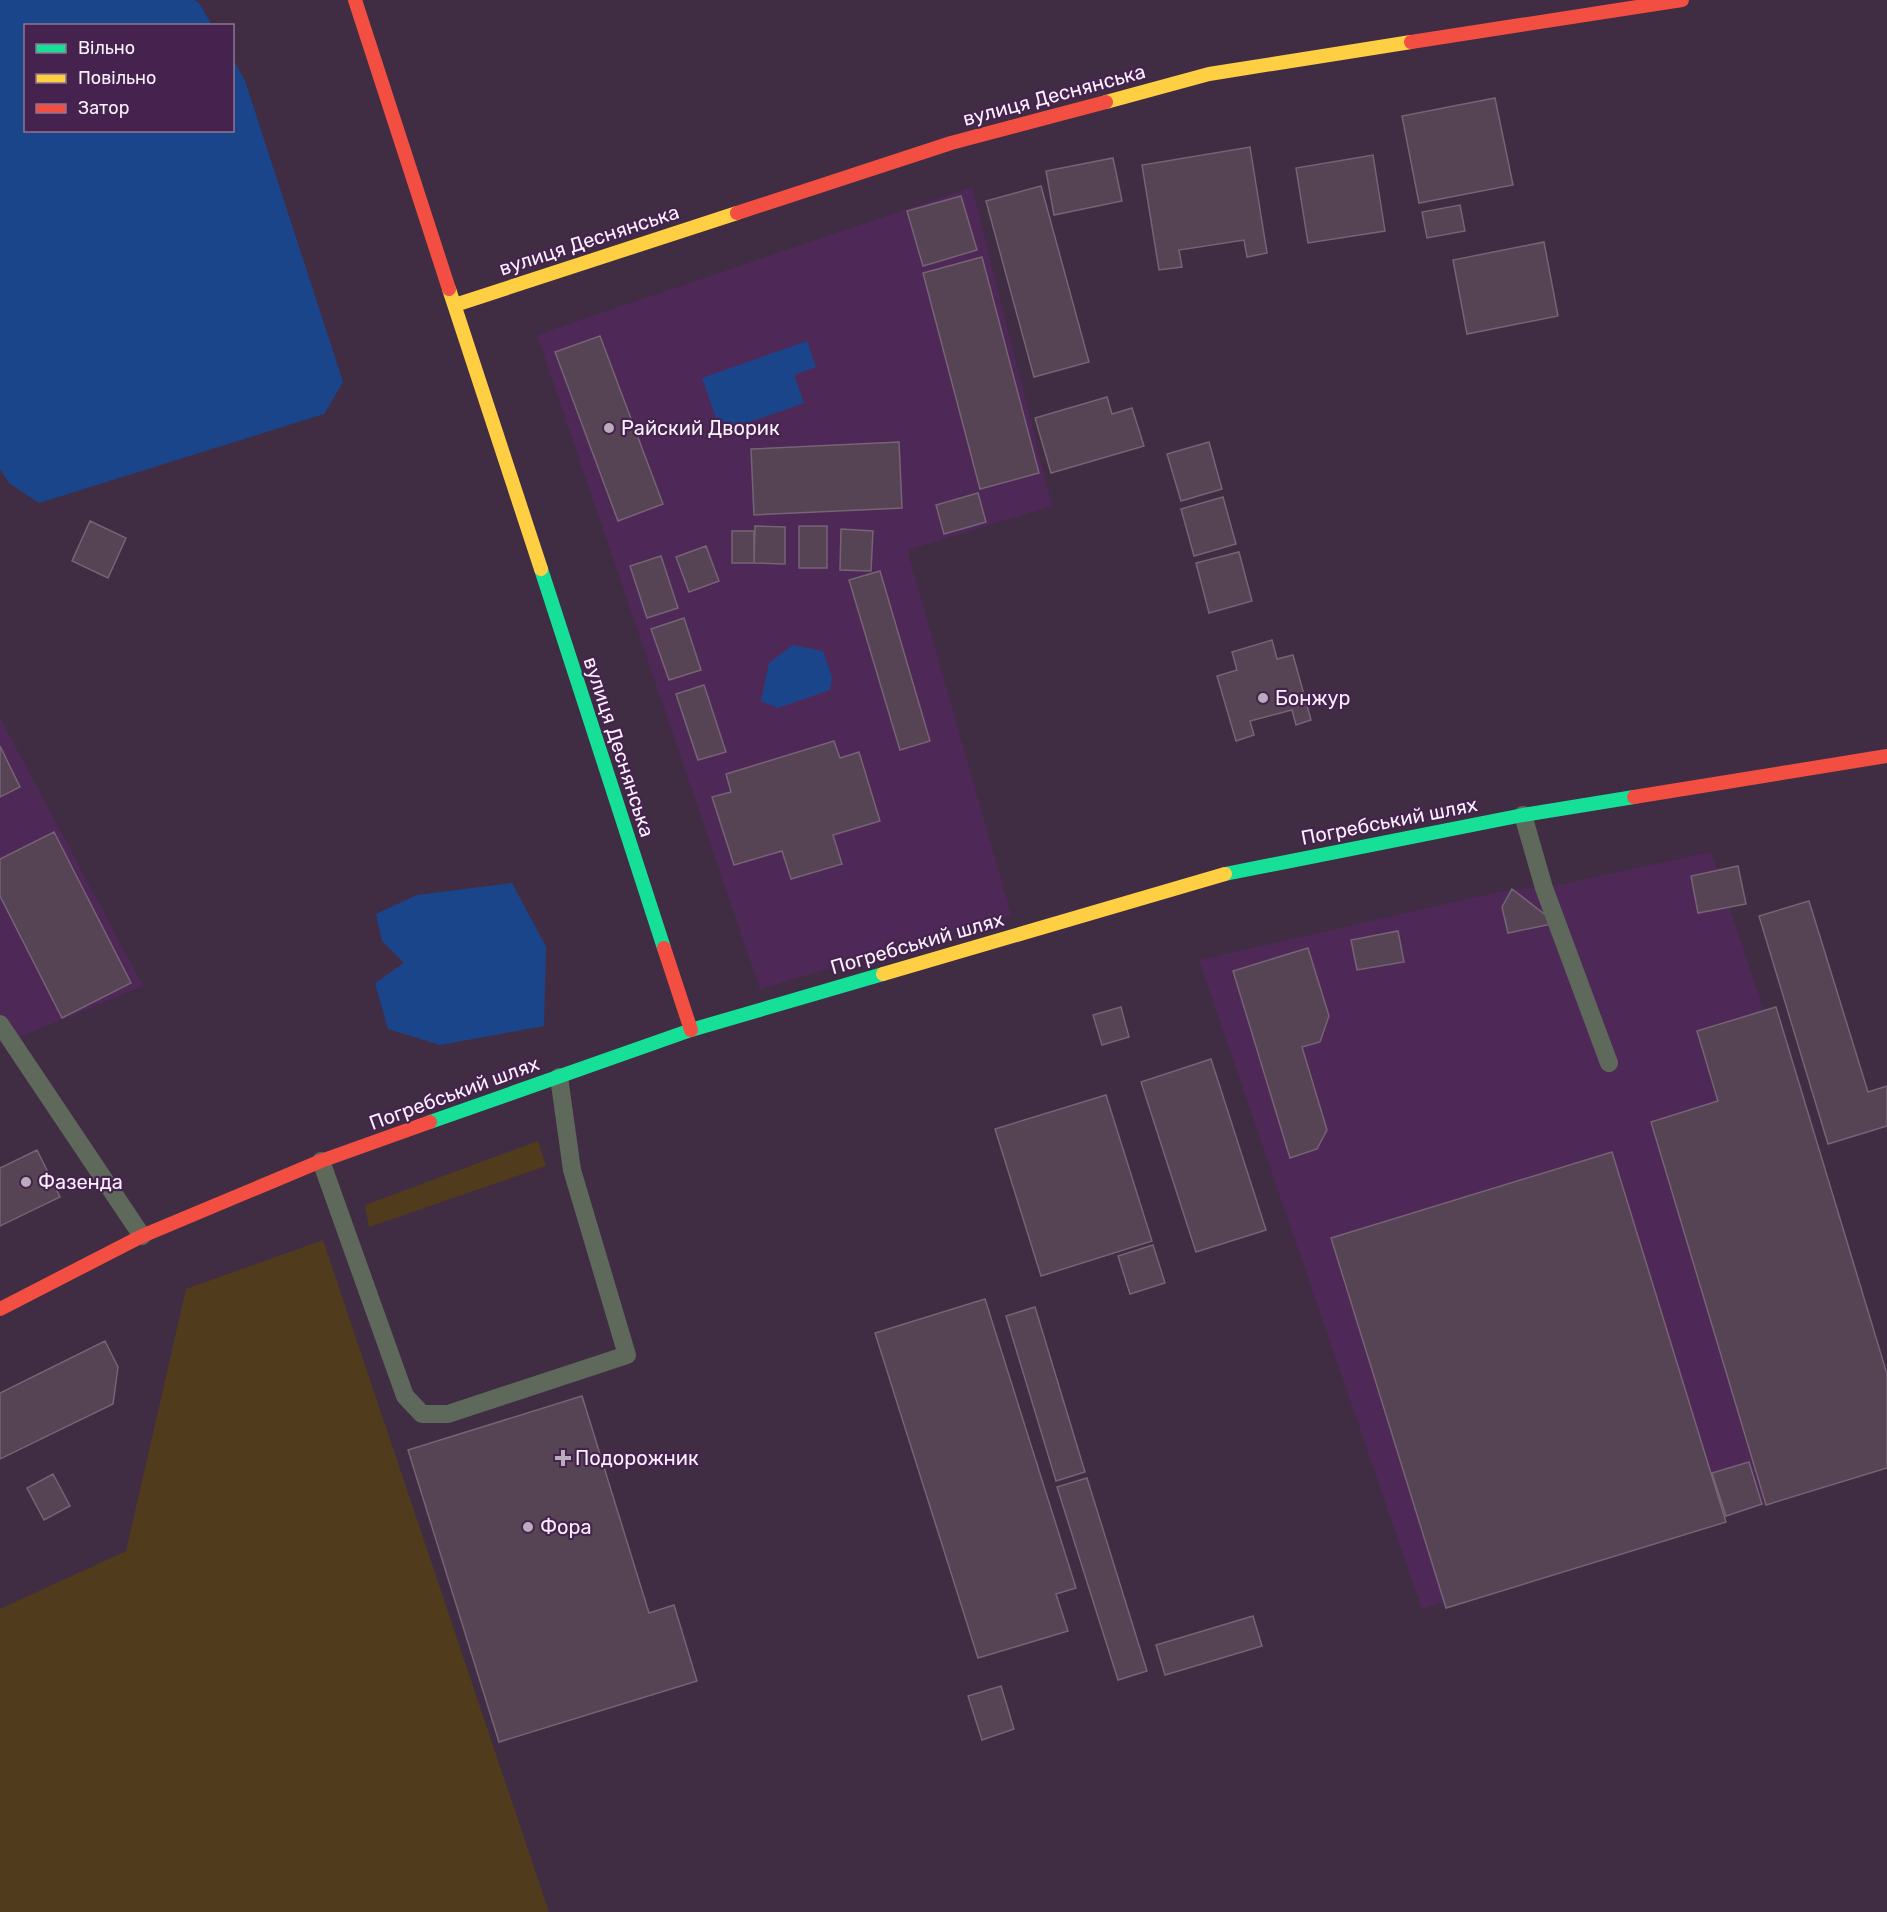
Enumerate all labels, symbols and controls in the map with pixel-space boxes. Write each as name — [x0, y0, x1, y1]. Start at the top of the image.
legend — [24, 24, 234, 132]
text: Вільно — [78, 37, 135, 59]
street label: вулиця Деснянська — [960, 59, 1148, 131]
text: Повільно — [78, 67, 156, 89]
text: Затор — [78, 97, 129, 119]
street label: вулиця Деснянська — [496, 200, 682, 280]
place label: Райский Дворик — [621, 416, 780, 440]
marker: Райский Дворик — [602, 421, 616, 435]
street label: вулиця Деснянська — [579, 654, 659, 840]
place label: Бонжур — [1275, 686, 1350, 710]
marker: Бонжур — [1256, 691, 1270, 705]
street label: Погребський шлях — [1299, 792, 1479, 850]
street label: Погребський шлях — [828, 907, 1007, 979]
street label: Погребський шлях — [366, 1051, 542, 1135]
place label: Фазенда — [38, 1170, 123, 1194]
marker: Фазенда — [19, 1175, 33, 1189]
place label: Подорожник — [575, 1446, 699, 1470]
marker: Подорожник — [556, 1451, 570, 1465]
place label: Фора — [540, 1515, 592, 1539]
marker: Фора — [521, 1520, 535, 1534]

